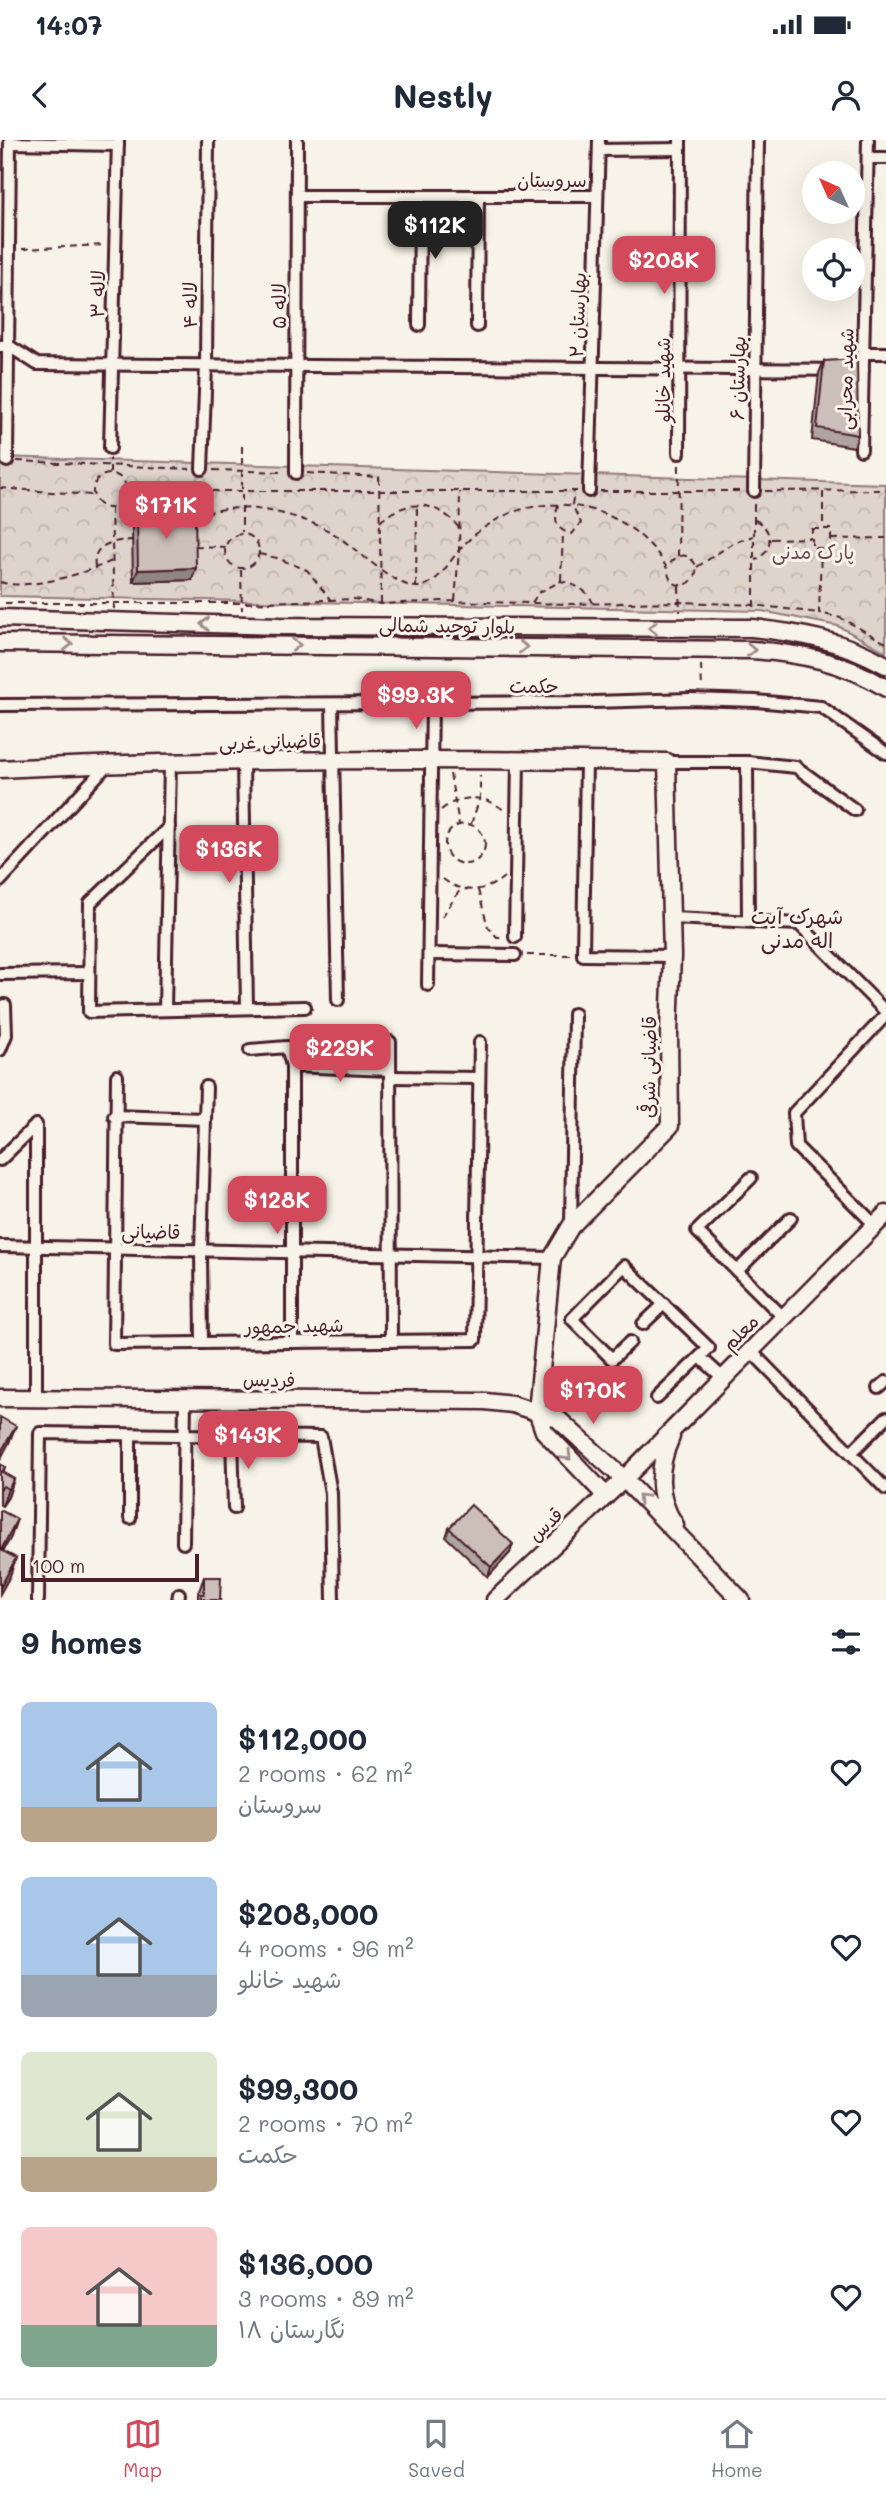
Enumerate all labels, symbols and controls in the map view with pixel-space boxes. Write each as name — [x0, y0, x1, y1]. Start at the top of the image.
text: 14:07 — [35, 8, 102, 42]
text: Nestly — [393, 74, 493, 116]
icon: back — [21, 76, 59, 114]
icon: person — [827, 76, 865, 114]
north arrow — [802, 161, 864, 224]
map controls — [802, 161, 865, 301]
street label: سروستان — [517, 167, 587, 192]
pin: $112K — [386, 201, 484, 261]
text: $112K — [404, 209, 466, 239]
pin: $208K — [615, 236, 713, 296]
button: locate — [802, 238, 865, 301]
text: $208K — [628, 244, 700, 274]
street label: لاله ۳ — [84, 270, 110, 318]
street label: بهارستان ۲ — [563, 272, 591, 358]
street label: لاله ۴ — [177, 281, 202, 329]
street label: لاله ۵ — [266, 283, 291, 329]
street label: شهید محرابی — [832, 328, 859, 430]
street label: بهارستان ۶ — [724, 336, 750, 420]
street label: شهید خانلو — [650, 337, 676, 424]
pin: $171K — [117, 482, 215, 541]
text: $171K — [135, 489, 197, 519]
park label: پارک مدنی — [772, 539, 854, 565]
street label: بلوار توحید شمالی — [379, 611, 515, 640]
one-way arrow — [199, 616, 210, 631]
one-way arrow — [647, 621, 658, 636]
one-way arrow — [63, 636, 74, 651]
one-way arrow — [291, 637, 301, 653]
one-way arrow — [518, 639, 529, 655]
one-way arrow — [745, 643, 756, 658]
pin: $99.3K — [359, 672, 473, 731]
street label: حکمت — [509, 673, 559, 698]
text: $99.3K — [377, 679, 455, 709]
street label: قاضیانی غربی — [219, 728, 321, 755]
pin: $136K — [180, 826, 278, 885]
text: $136K — [195, 833, 263, 863]
district label: شهرک آیت اله مدنی — [751, 902, 843, 955]
street label: قاضیانی شرقی — [635, 1016, 662, 1118]
pin: $229K — [291, 1024, 389, 1084]
text: $229K — [306, 1032, 374, 1062]
pin: $128K — [228, 1176, 326, 1236]
text: $128K — [244, 1184, 310, 1214]
street label: قاضیانی — [121, 1218, 181, 1245]
street label: معلم — [716, 1308, 766, 1358]
street label: شهید جمهور — [242, 1312, 344, 1339]
street label: فردیس — [243, 1366, 295, 1392]
pin: $170K — [544, 1366, 642, 1426]
text: $170K — [559, 1374, 627, 1404]
pin: $143K — [199, 1412, 297, 1471]
text: $143K — [214, 1419, 282, 1449]
one-way arrow — [559, 1448, 572, 1461]
one-way arrow — [638, 1493, 651, 1506]
street label: قدس — [522, 1502, 568, 1546]
scale bar — [21, 1551, 200, 1583]
text: 100 m — [32, 1553, 85, 1578]
text: 9 homes — [21, 1622, 142, 1662]
icon: filters — [827, 1623, 865, 1661]
text: $112,000 — [238, 1718, 367, 1758]
icon: home — [77, 1730, 161, 1814]
icon: heart — [827, 1753, 865, 1791]
text: 2 rooms · 62 m² — [238, 1758, 412, 1788]
text: سروستان — [238, 1789, 322, 1819]
text: $208,000 — [238, 1893, 378, 1933]
icon: home — [77, 1905, 161, 1989]
icon: heart — [827, 1928, 865, 1966]
text: 4 rooms · 96 m² — [238, 1933, 414, 1963]
text: شهید خانلو — [238, 1964, 341, 1994]
text: $99,300 — [238, 2068, 358, 2108]
icon: home — [77, 2080, 161, 2164]
icon: heart — [827, 2103, 865, 2141]
text: 2 rooms · 70 m² — [238, 2108, 413, 2138]
text: حکمت — [238, 2139, 298, 2169]
text: $136,000 — [238, 2243, 373, 2283]
icon: home — [77, 2255, 161, 2339]
icon: heart — [827, 2278, 865, 2316]
text: 3 rooms · 89 m² — [238, 2283, 414, 2313]
text: نگارستان ۱۸ — [238, 2314, 345, 2344]
tab: Map — [123, 2415, 162, 2482]
tab: Saved — [408, 2415, 465, 2482]
tab: Home — [711, 2415, 763, 2482]

